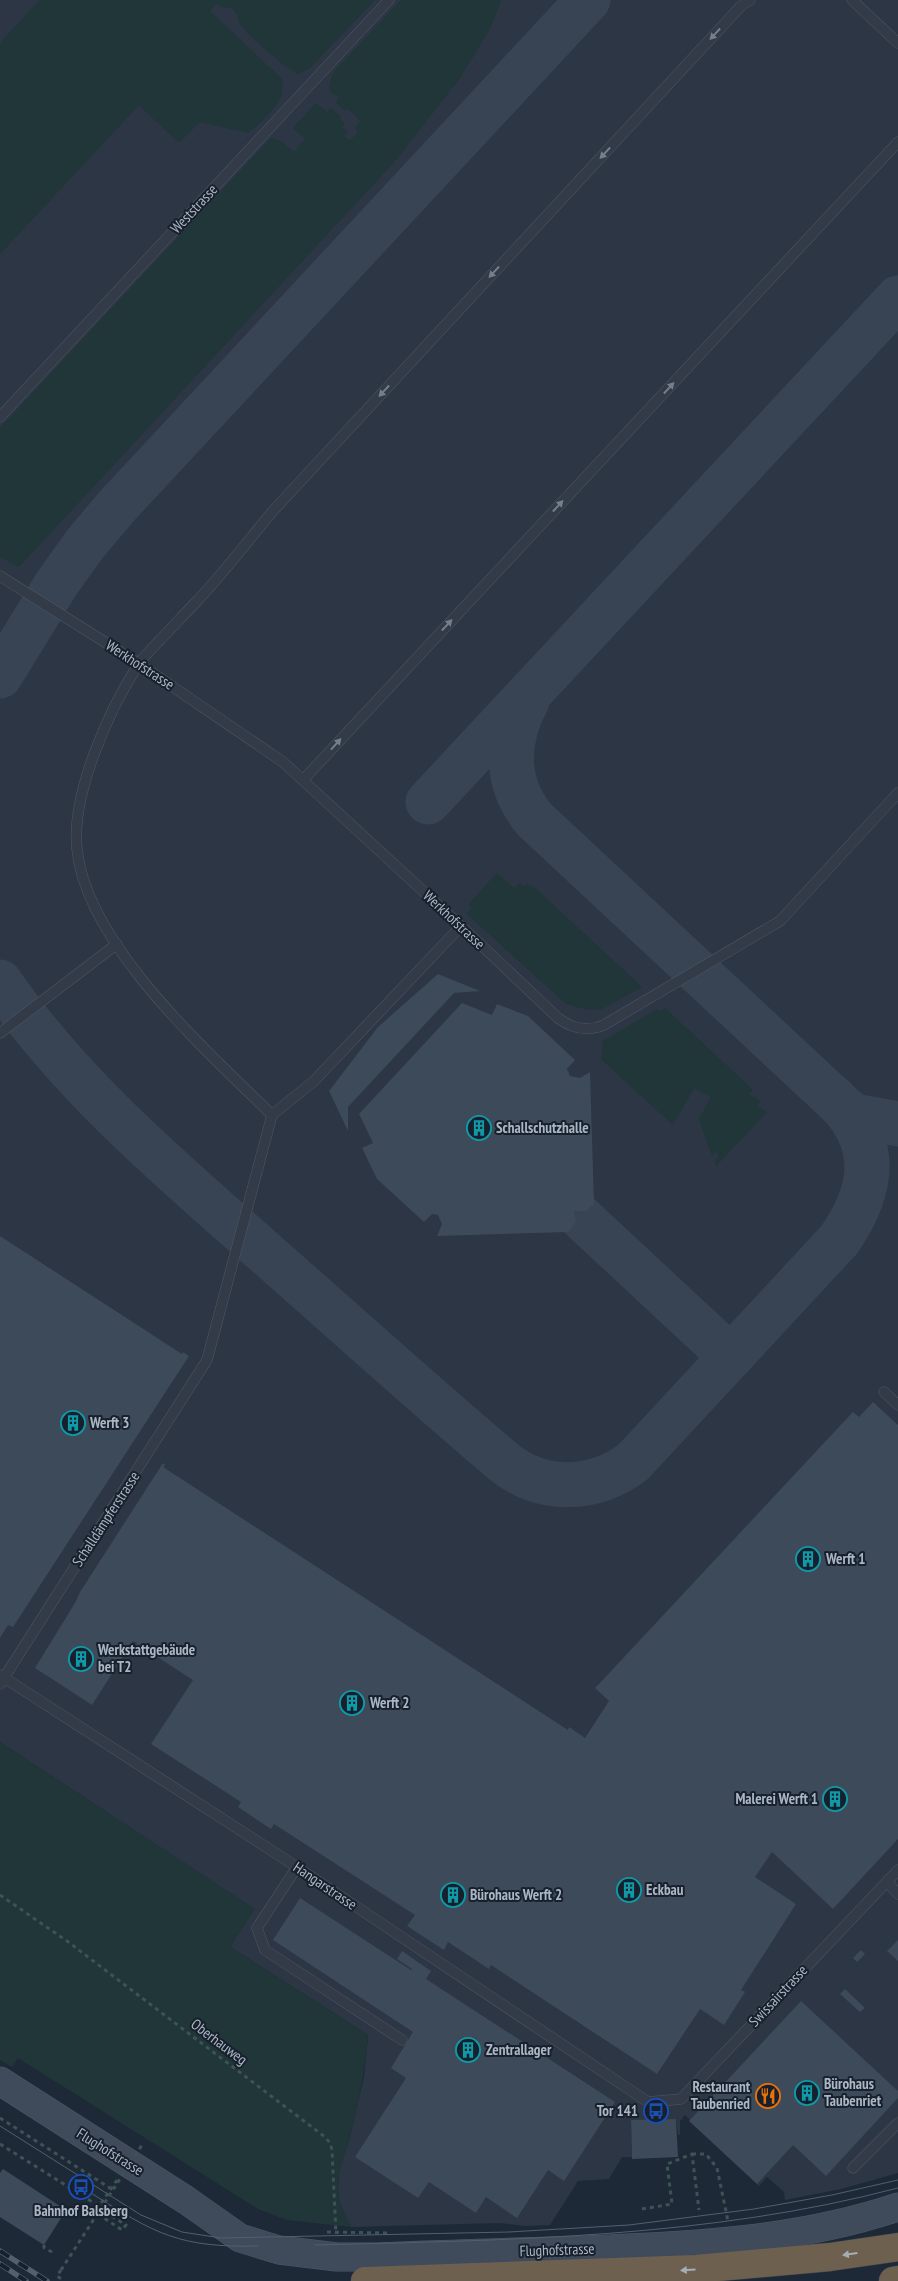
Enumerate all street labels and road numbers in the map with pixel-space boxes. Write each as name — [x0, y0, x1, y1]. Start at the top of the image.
street label: Weststrasse — [166, 180, 221, 237]
street label: Werkhofstrasse — [102, 635, 178, 694]
street label: Werkhofstrasse — [419, 886, 489, 953]
street label: Schalldämpferstrasse — [68, 1468, 143, 1570]
street label: Hangarstrasse — [290, 1857, 361, 1914]
street label: Swissairstrasse — [744, 1961, 811, 2031]
street label: Oberhauweg — [187, 2014, 251, 2069]
street label: Flughofstrasse — [73, 2124, 147, 2180]
street label: Flughofstrasse — [519, 2239, 595, 2260]

